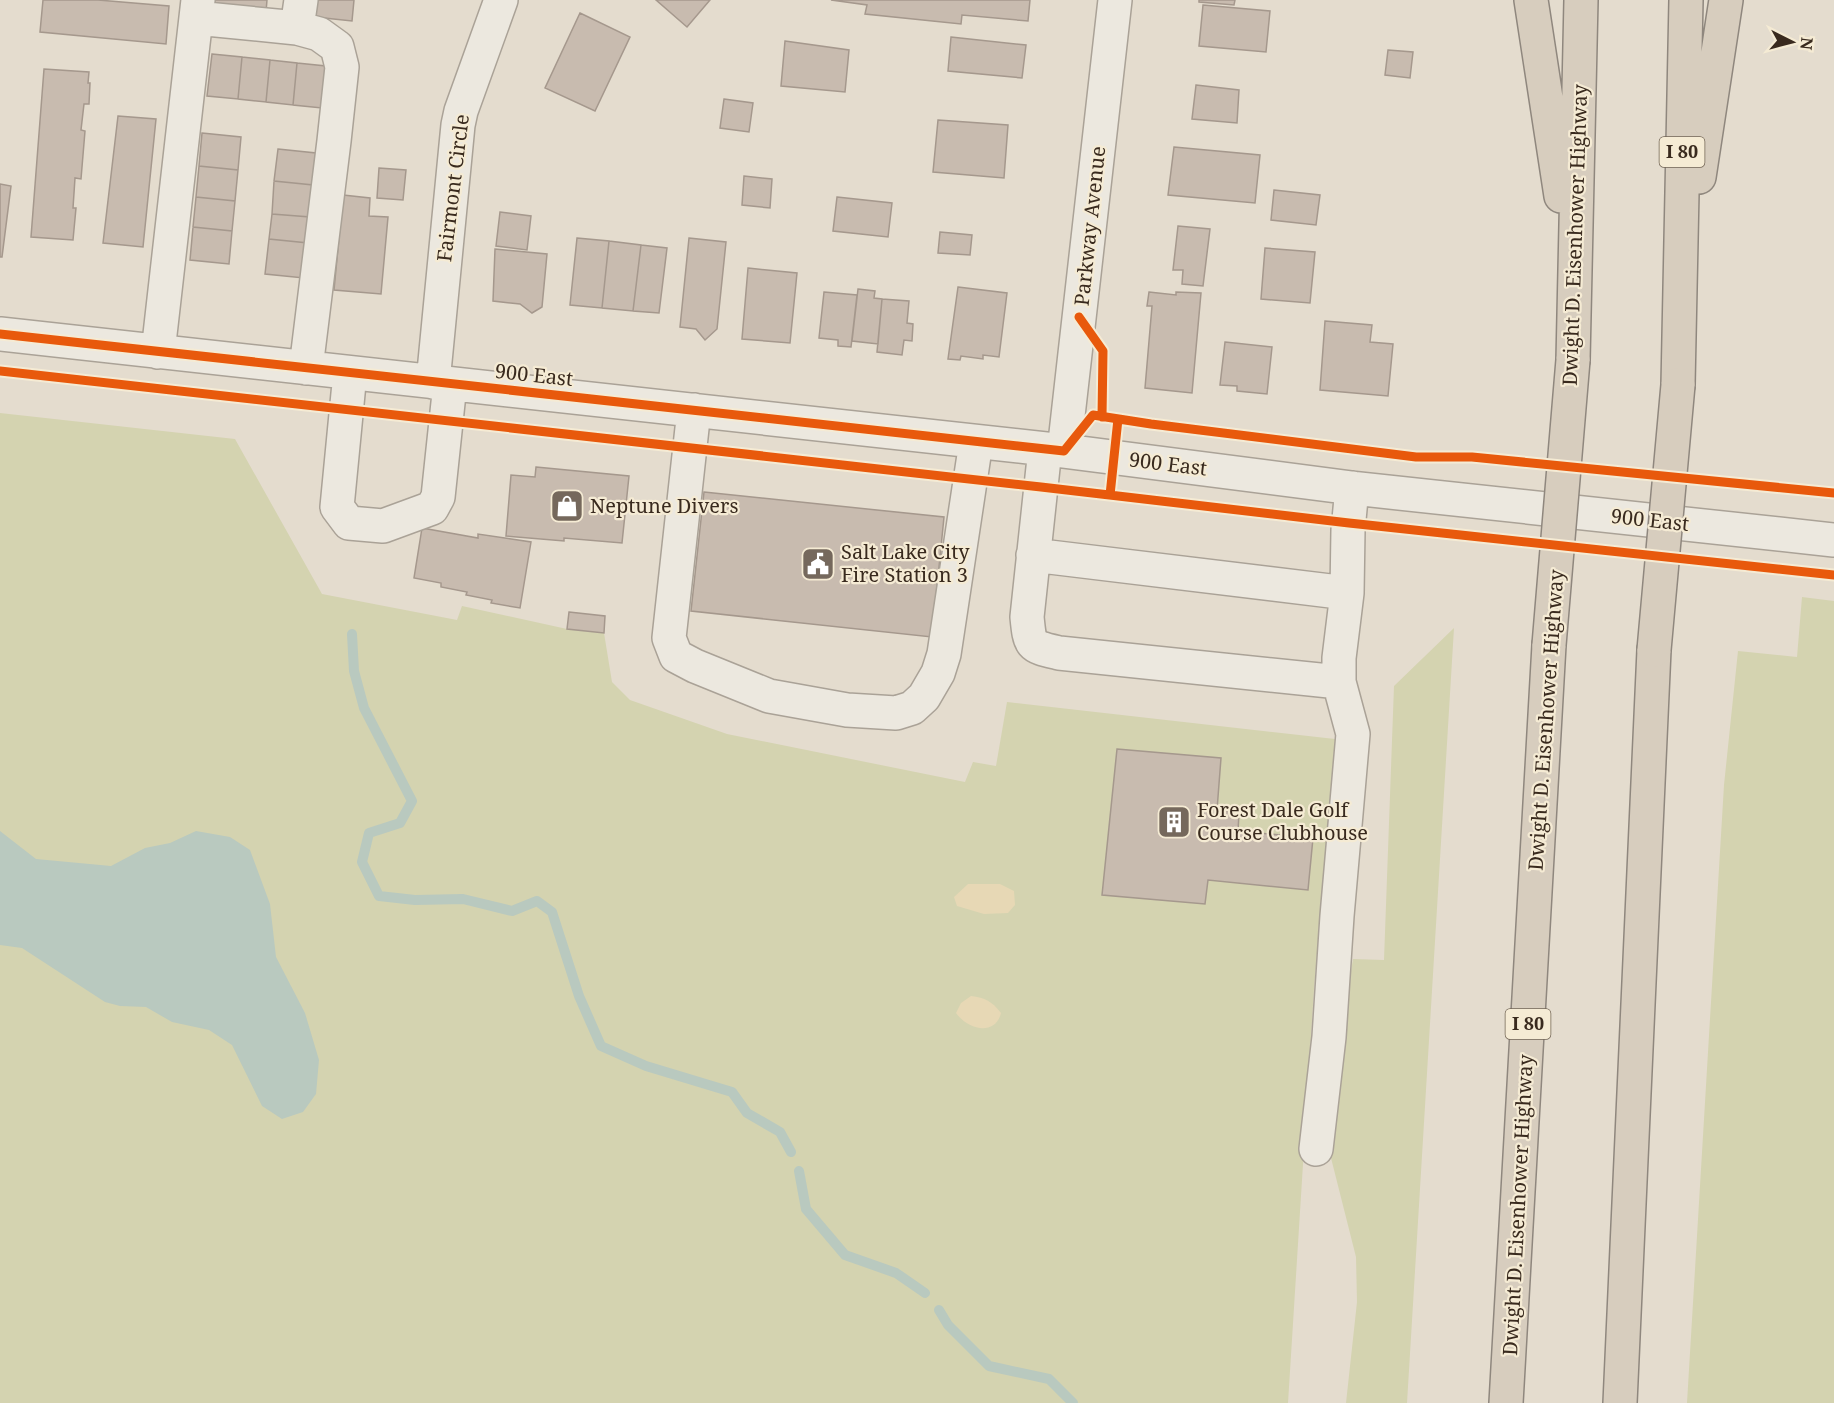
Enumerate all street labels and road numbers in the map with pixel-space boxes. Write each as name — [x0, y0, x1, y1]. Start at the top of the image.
street label: Dwight D. Eisenhower Highway — [1556, 83, 1593, 386]
street label: Fairmont Circle — [430, 113, 475, 263]
road number: I 80 — [1660, 137, 1704, 167]
street label: Parkway Avenue — [1068, 145, 1111, 307]
street label: 900 East — [494, 357, 575, 392]
street label: 900 East — [1127, 445, 1209, 482]
street label: 900 East — [1610, 502, 1691, 537]
street label: Dwight D. Eisenhower Highway — [1522, 568, 1570, 871]
road number: I 80 — [1506, 1009, 1550, 1039]
street label: Dwight D. Eisenhower Highway — [1496, 1053, 1539, 1356]

